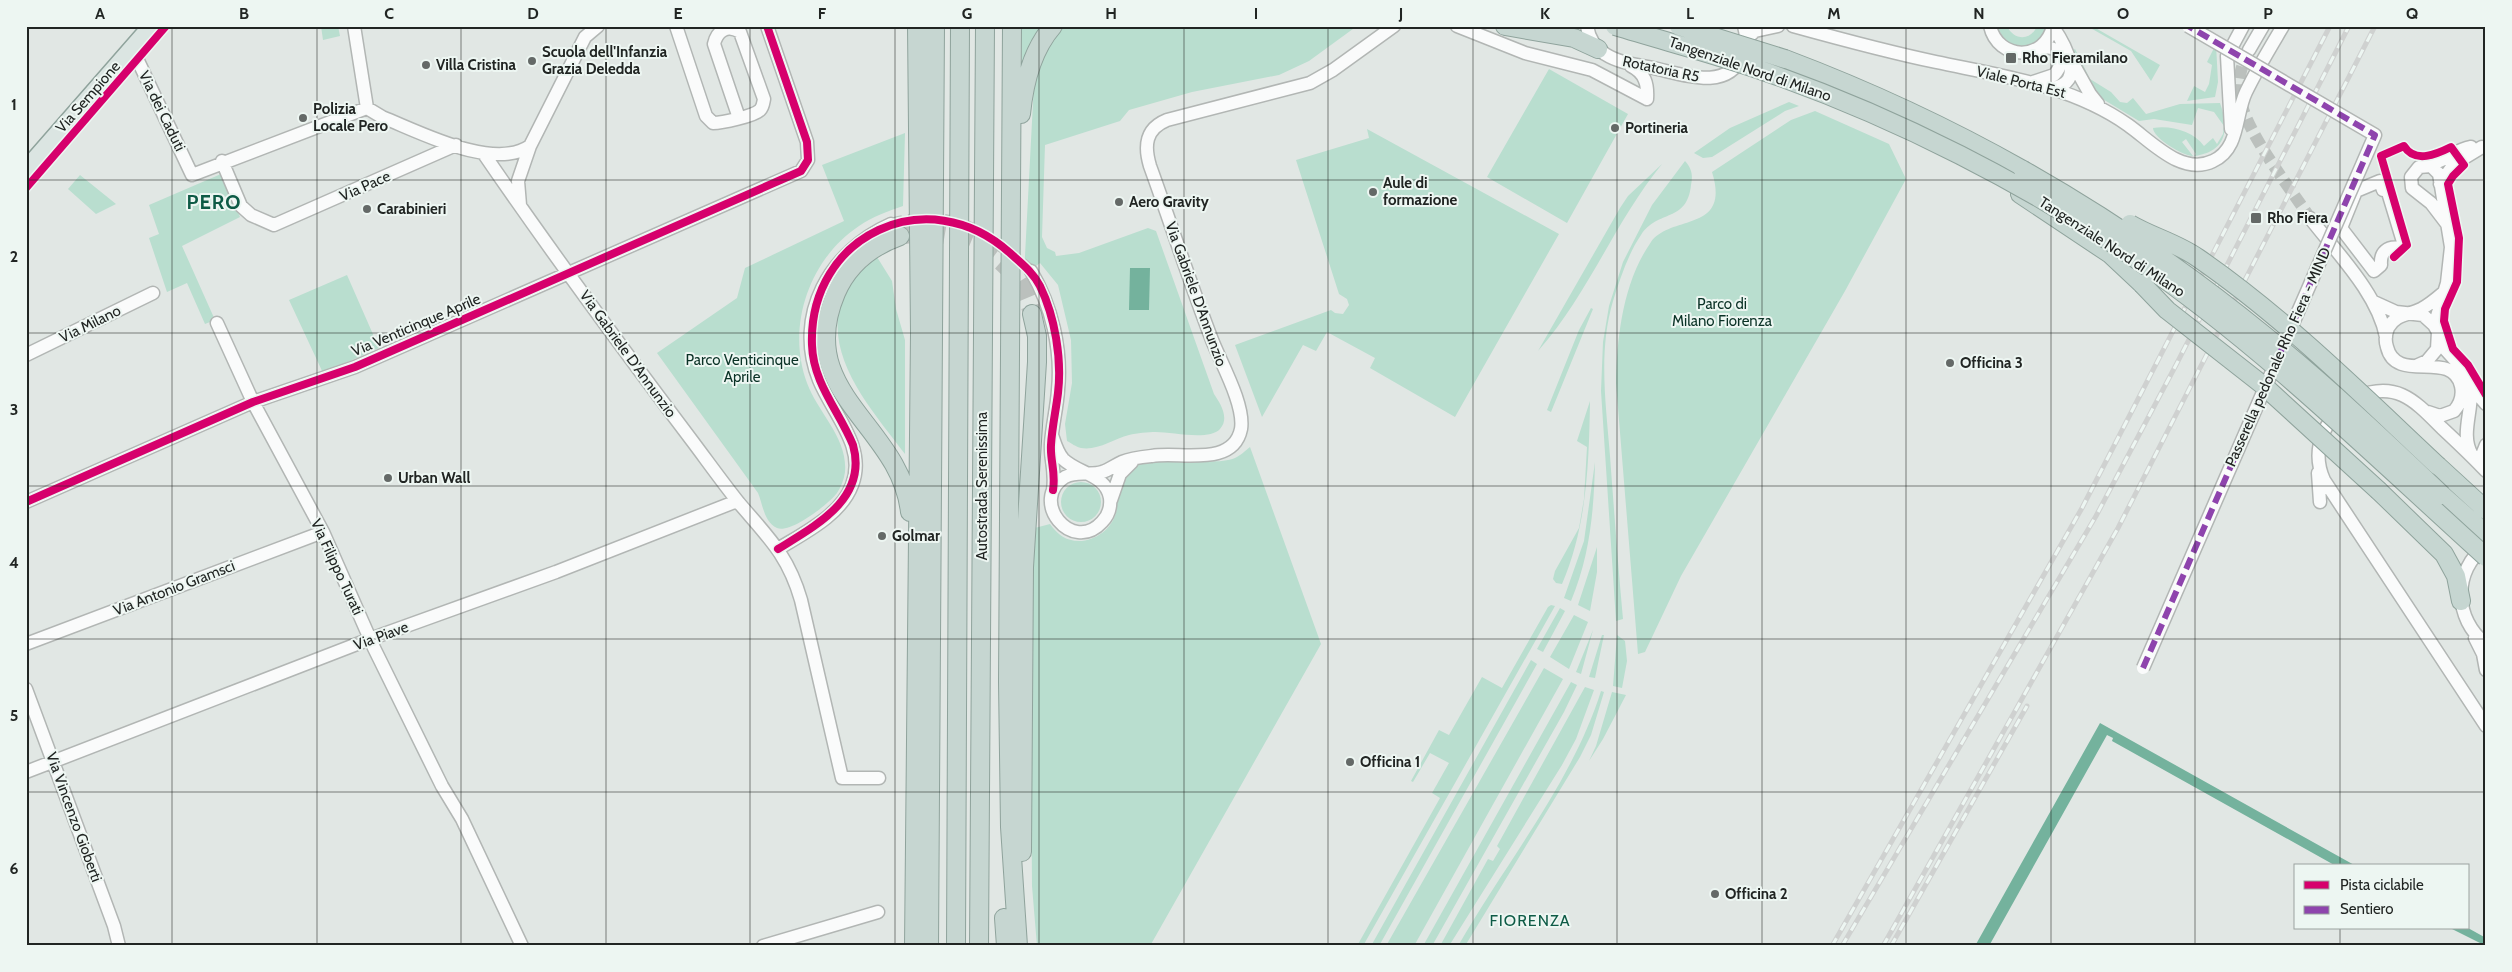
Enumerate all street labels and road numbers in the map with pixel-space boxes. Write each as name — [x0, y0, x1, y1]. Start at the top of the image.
street label: Tangenziale Nord di Milano — [1666, 33, 1834, 105]
street label: Rotatoria R5 — [1621, 52, 1701, 86]
street label: Via Sempione — [52, 57, 124, 136]
street label: Viale Porta Est — [1975, 62, 2067, 102]
street label: Via dei Caduti — [135, 68, 189, 154]
street label: Via Pace — [337, 167, 393, 205]
street label: Tangenziale Nord di Milano — [2036, 193, 2188, 301]
street label: Via Gabriele D'Annunzio — [1161, 219, 1231, 369]
street label: Passerella pedonale Rho Fiera - MIND — [2221, 245, 2335, 469]
street label: Via Gabriele D'Annunzio — [576, 287, 680, 421]
street label: Via Venticinque Aprile — [349, 290, 483, 360]
street label: Via Milano — [56, 301, 124, 347]
street label: Autostrada Serenissima — [973, 411, 991, 560]
street label: Via Filippo Turati — [307, 516, 367, 618]
street label: Via Antonio Gramsci — [111, 557, 237, 619]
street label: Via Piave — [351, 618, 411, 654]
street label: Via Vincenzo Gioberti — [42, 750, 106, 884]

